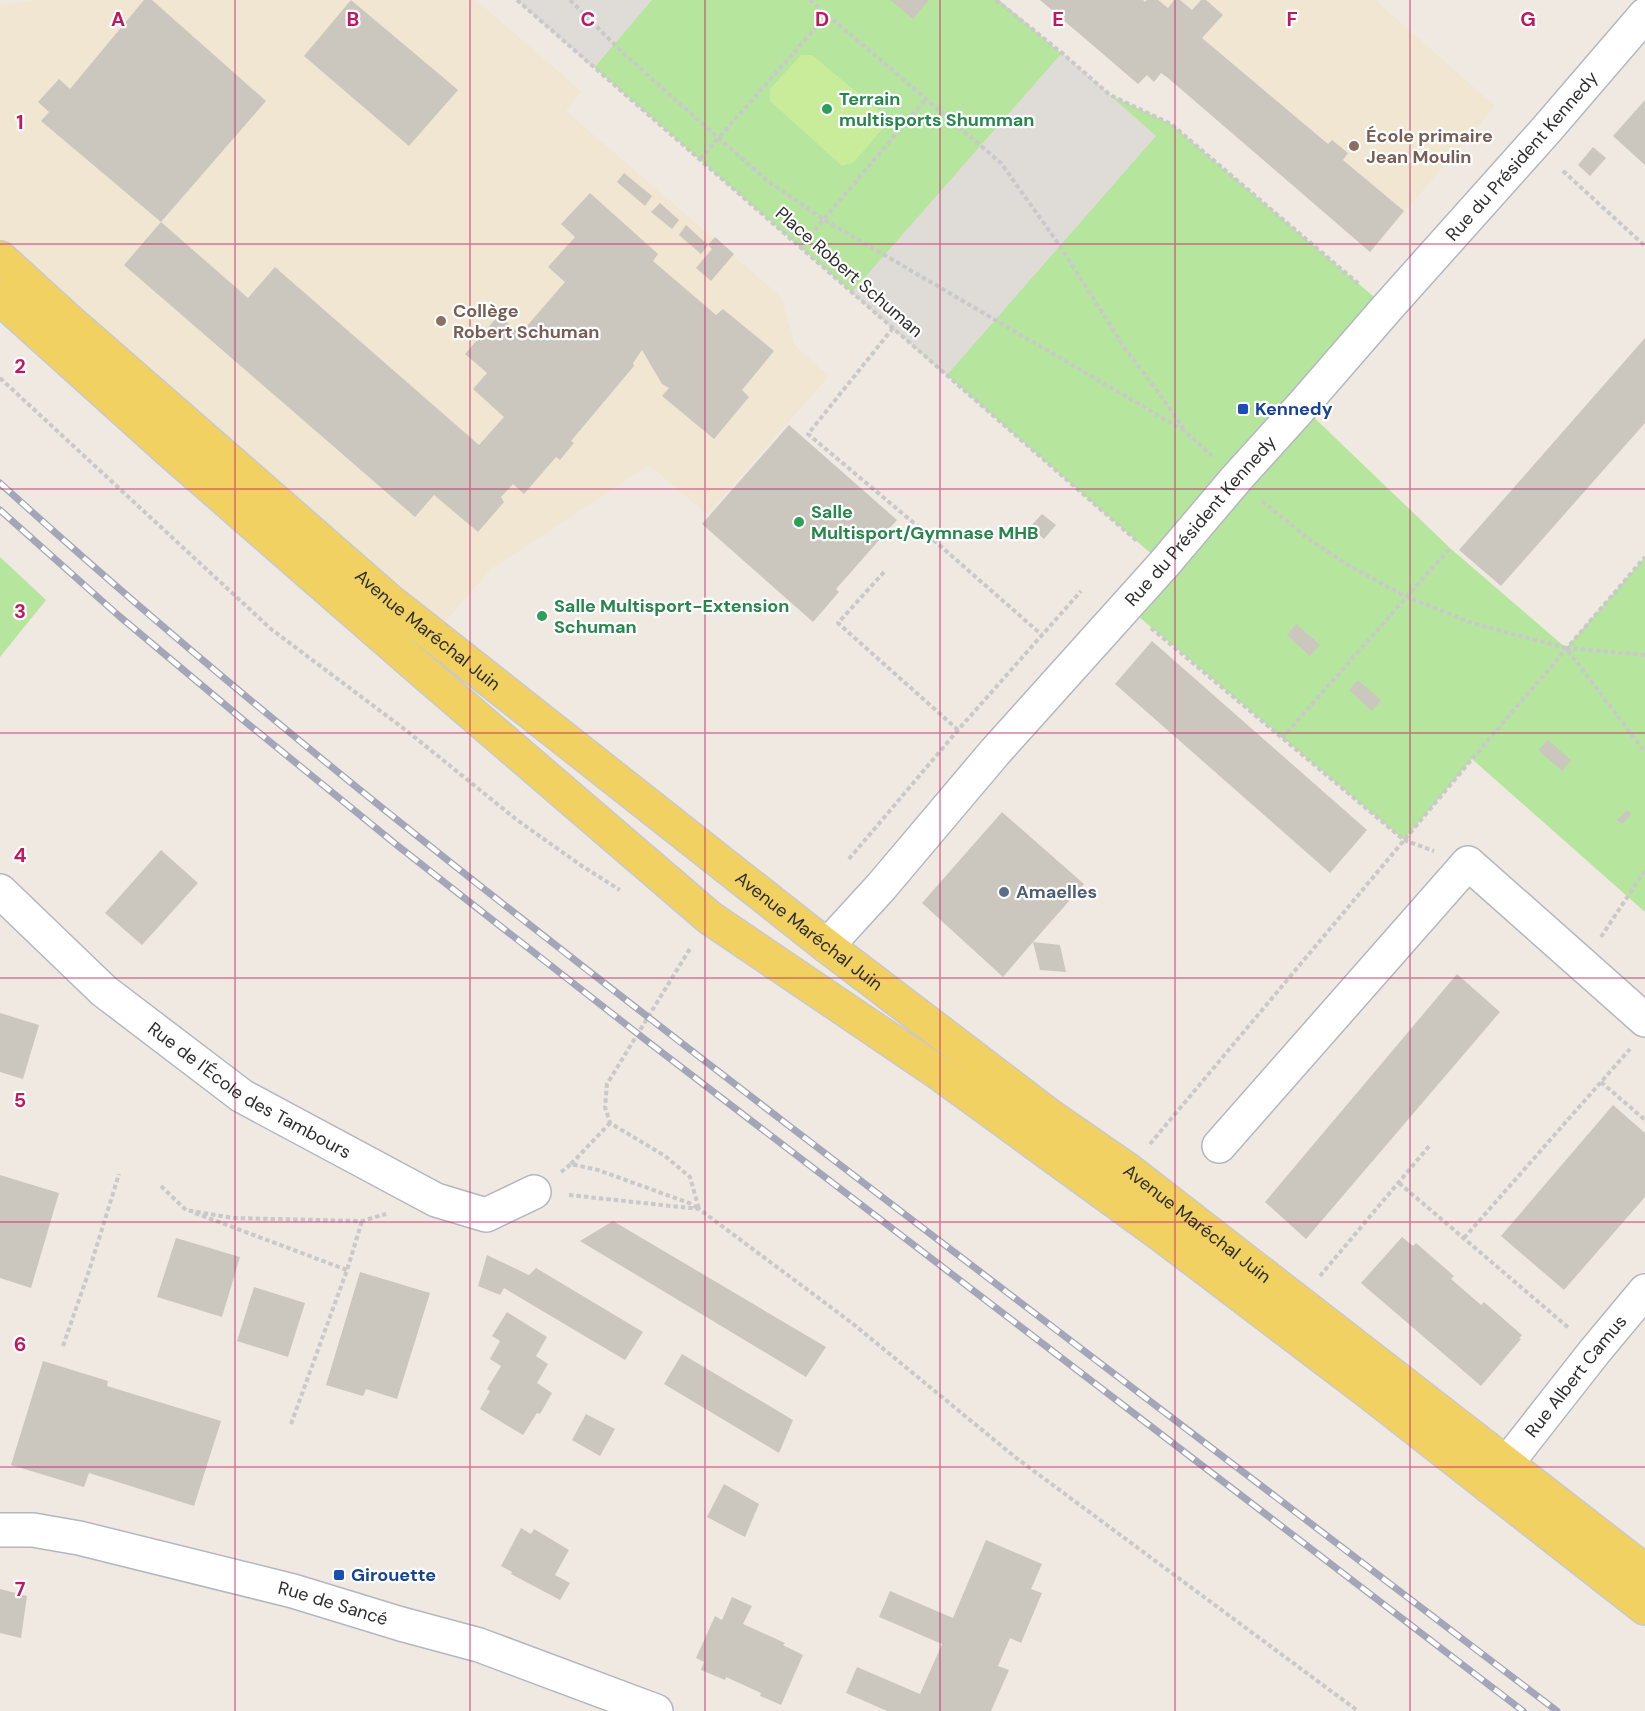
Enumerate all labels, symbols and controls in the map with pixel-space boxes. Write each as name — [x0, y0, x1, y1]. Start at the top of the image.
text: A — [111, 6, 125, 32]
text: B — [347, 6, 359, 32]
text: C — [581, 6, 595, 32]
text: D — [815, 6, 829, 32]
text: E — [1052, 6, 1064, 32]
text: F — [1286, 6, 1298, 32]
text: G — [1520, 6, 1536, 32]
street label: Rue du Président Kennedy — [1440, 66, 1603, 246]
place label: Terrain multisports Shumman — [839, 87, 1034, 132]
marker: Terrain multisports Shumman — [820, 102, 834, 116]
text: 1 — [16, 109, 24, 135]
place label: École primaire Jean Moulin — [1366, 124, 1493, 169]
marker: École primaire Jean Moulin — [1347, 139, 1361, 153]
street label: Place Robert Schuman — [770, 201, 928, 343]
place label: Collège Robert Schuman — [453, 299, 599, 344]
marker: Collège Robert Schuman — [434, 314, 448, 328]
text: 2 — [14, 353, 26, 379]
place label: Kennedy — [1255, 397, 1333, 421]
marker: Kennedy — [1236, 402, 1250, 416]
street label: Rue du Président Kennedy — [1120, 430, 1282, 611]
place label: Salle Multisport/Gymnase MHB — [811, 500, 1039, 545]
marker: Salle Multisport/Gymnase MHB — [792, 515, 806, 529]
street label: Avenue Maréchal Juin — [350, 564, 506, 696]
place label: Salle Multisport-Extension Schuman — [554, 594, 789, 639]
text: 3 — [14, 598, 26, 624]
marker: Salle Multisport-Extension Schuman — [535, 609, 549, 623]
text: 4 — [14, 842, 27, 868]
street label: Avenue Maréchal Juin — [730, 866, 888, 996]
place label: Amaelles — [1016, 880, 1097, 904]
marker: Amaelles — [997, 885, 1011, 899]
street label: Rue de l'École des Tambours — [143, 1017, 355, 1164]
text: 5 — [14, 1087, 26, 1113]
street label: Avenue Maréchal Juin — [1118, 1159, 1276, 1289]
street label: Rue Albert Camus — [1520, 1310, 1632, 1442]
text: 6 — [14, 1331, 26, 1357]
place label: Girouette — [351, 1563, 436, 1587]
marker: Girouette — [332, 1568, 346, 1582]
text: 7 — [15, 1576, 26, 1602]
street label: Rue de Sancé — [276, 1576, 391, 1631]

